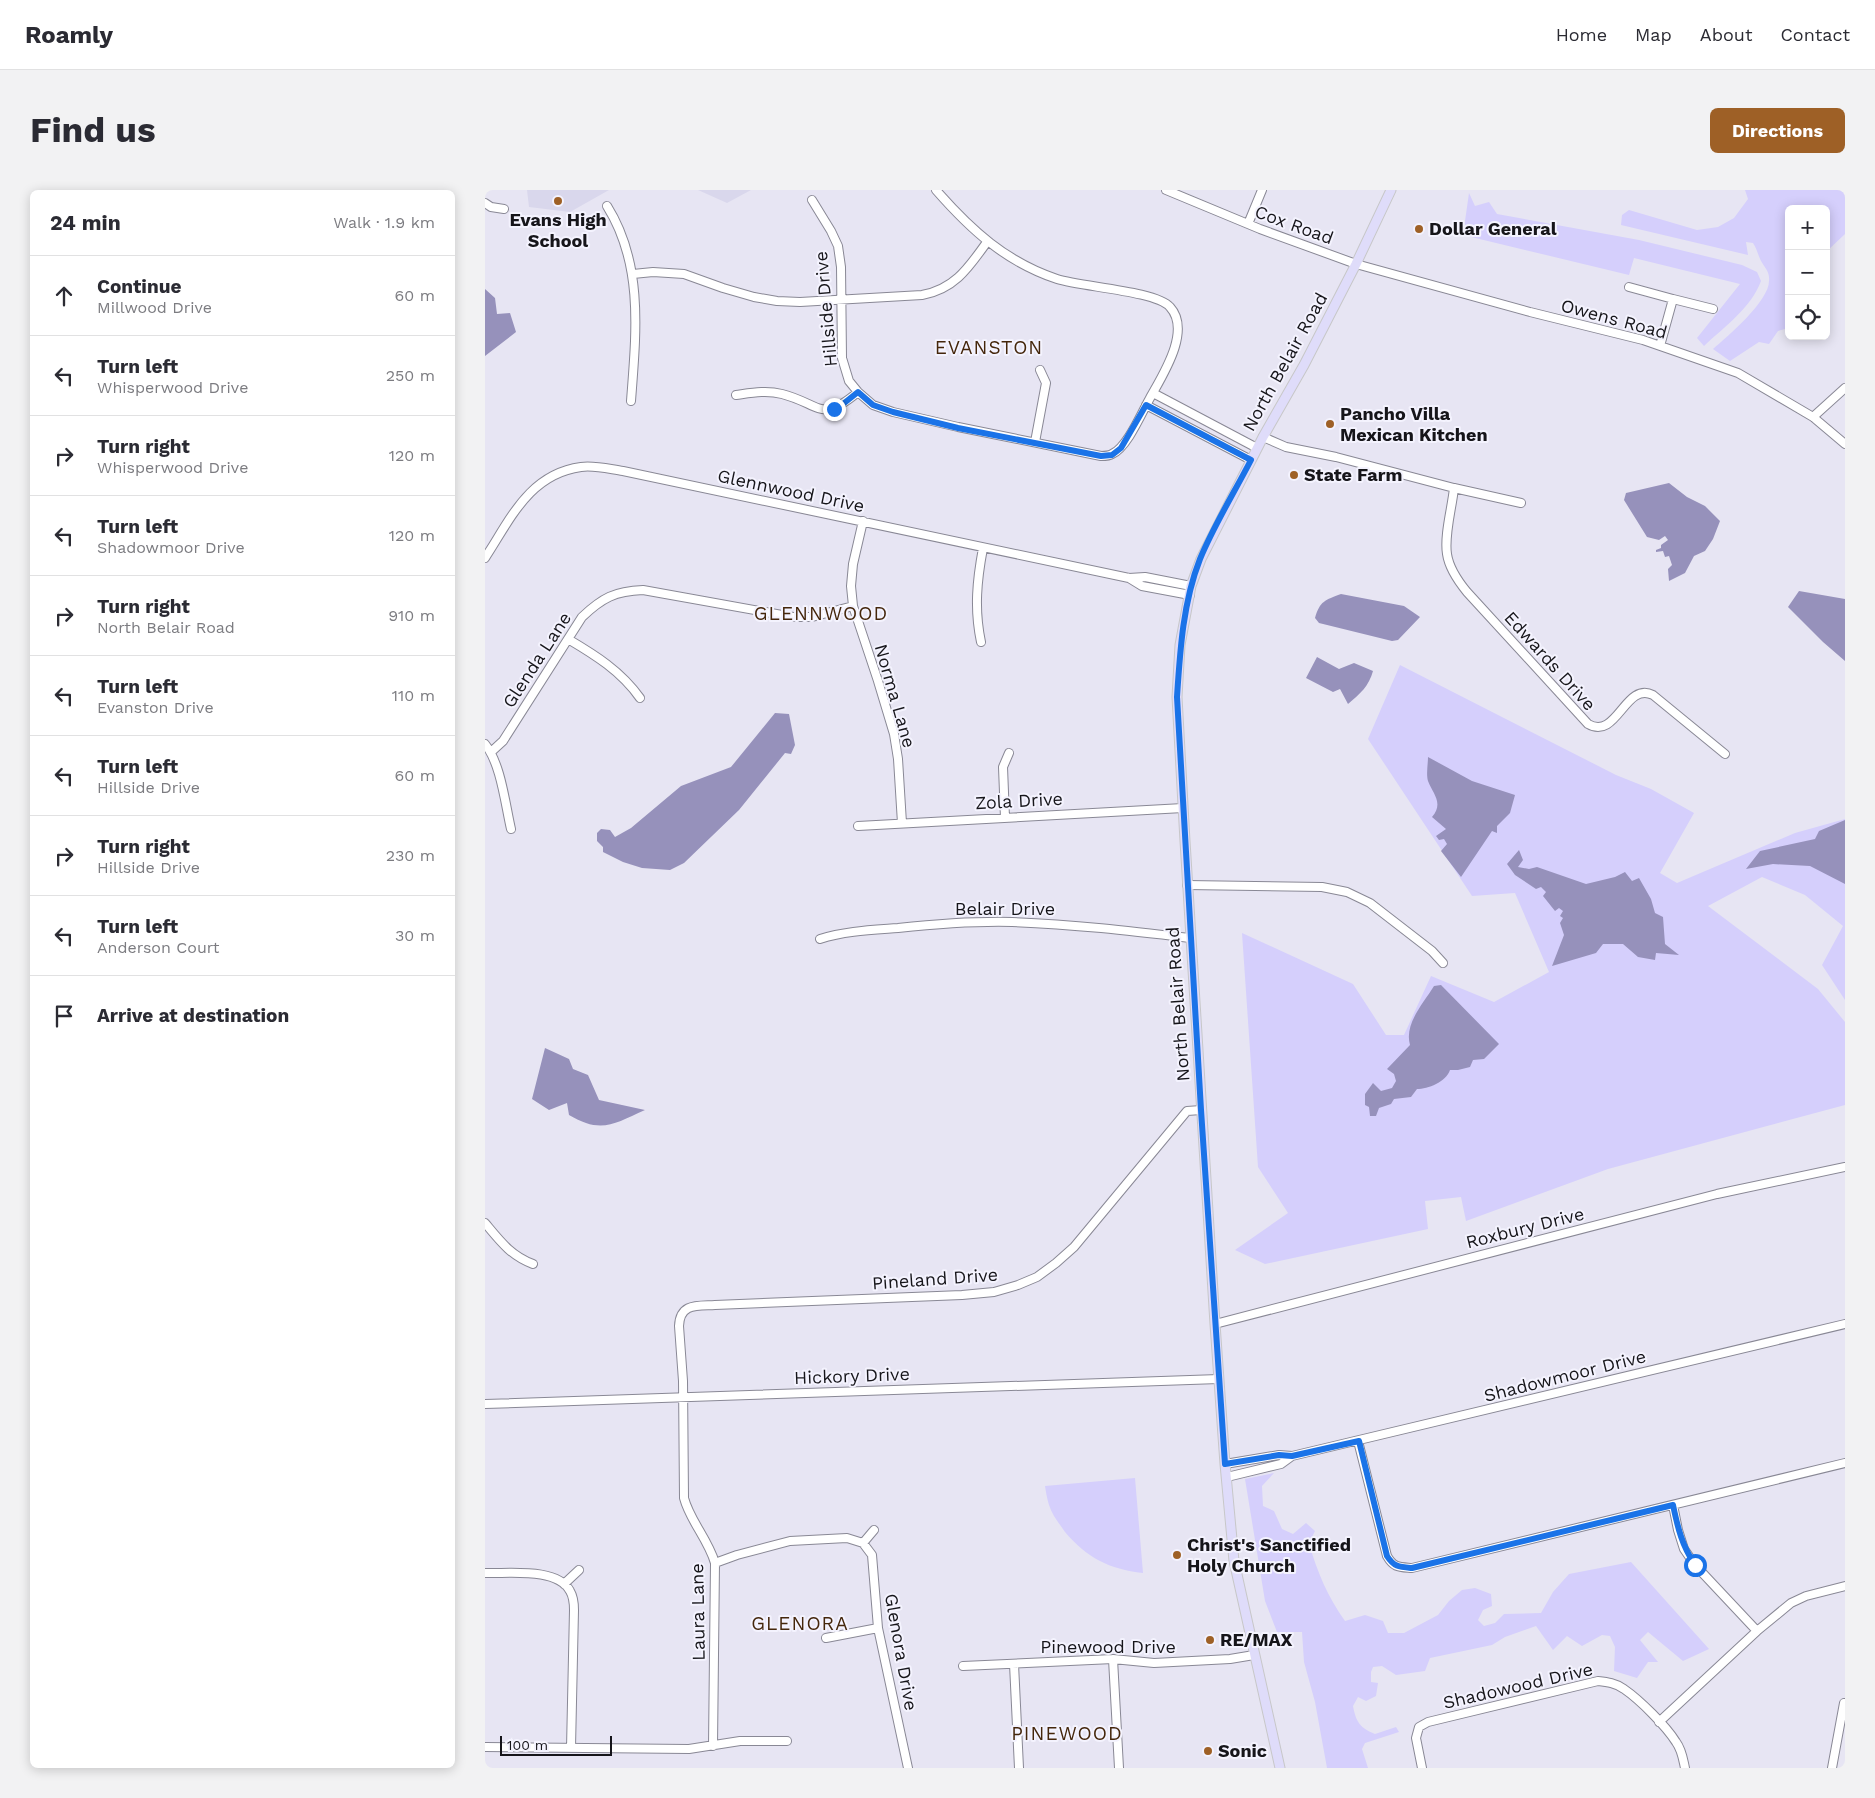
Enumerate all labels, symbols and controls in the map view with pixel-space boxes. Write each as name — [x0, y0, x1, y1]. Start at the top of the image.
text: Roamly — [25, 21, 113, 49]
text: Home — [1556, 24, 1607, 45]
text: Map — [1635, 24, 1672, 45]
text: About — [1700, 24, 1752, 45]
text: Contact — [1780, 24, 1850, 45]
button: Directions — [1710, 108, 1845, 153]
text: Find us — [30, 109, 156, 151]
marker: Evans High School — [552, 195, 564, 207]
street label: Cox Road — [1252, 201, 1336, 248]
map controls — [1785, 205, 1830, 340]
button: + — [1785, 205, 1830, 250]
place label: Evans High School — [509, 209, 607, 251]
text: 24 min — [50, 210, 121, 235]
text: Walk · 1.9 km — [333, 213, 435, 232]
place label: Dollar General — [1429, 218, 1557, 239]
marker: Dollar General — [1413, 223, 1425, 235]
street label: Hillside Drive — [810, 250, 841, 368]
button: − — [1785, 250, 1830, 295]
text: Continue — [97, 275, 181, 298]
icon: ahead — [50, 282, 78, 310]
text: 60 m — [395, 286, 435, 305]
street label: North Belair Road — [1238, 289, 1331, 435]
street label: Owens Road — [1559, 294, 1670, 343]
button: locate — [1785, 295, 1830, 340]
text: Millwood Drive — [97, 298, 212, 317]
district label: EVANSTON — [935, 336, 1043, 359]
text: Turn left — [97, 355, 178, 378]
icon: left — [50, 362, 78, 390]
text: 250 m — [386, 366, 435, 385]
text: Whisperwood Drive — [97, 378, 248, 397]
route end — [823, 398, 846, 421]
place label: Pancho Villa Mexican Kitchen — [1340, 403, 1488, 445]
marker: Pancho Villa Mexican Kitchen — [1324, 418, 1336, 430]
text: Turn right — [97, 435, 190, 458]
icon: right — [50, 442, 78, 470]
text: 120 m — [389, 446, 435, 465]
text: Whisperwood Drive — [97, 458, 248, 477]
place label: State Farm — [1304, 464, 1402, 485]
street label: Glennwood Drive — [716, 465, 866, 516]
marker: State Farm — [1288, 469, 1300, 481]
text: Turn left — [97, 515, 178, 538]
icon: left — [50, 522, 78, 550]
text: 120 m — [389, 526, 435, 545]
text: Shadowmoor Drive — [97, 538, 245, 557]
text: Turn right — [97, 595, 190, 618]
icon: right — [50, 602, 78, 630]
district label: GLENNWOOD — [754, 602, 888, 625]
text: 910 m — [388, 606, 435, 625]
street label: Edwards Drive — [1500, 607, 1600, 715]
street label: Glenda Lane — [498, 608, 575, 711]
text: North Belair Road — [97, 618, 235, 637]
street label: Norma Lane — [871, 642, 920, 750]
text: Turn left — [97, 675, 178, 698]
icon: left — [50, 682, 78, 710]
text: 110 m — [392, 686, 435, 705]
text: Evanston Drive — [97, 698, 214, 717]
text: Turn left — [97, 755, 178, 778]
icon: left — [50, 762, 78, 790]
text: 60 m — [395, 766, 435, 785]
text: Hillside Drive — [97, 778, 200, 797]
street label: Zola Drive — [975, 788, 1063, 813]
text: Turn right — [97, 835, 190, 858]
icon: right — [50, 842, 78, 870]
text: 230 m — [386, 846, 435, 865]
text: Hillside Drive — [97, 858, 200, 877]
street label: Belair Drive — [955, 898, 1055, 919]
text: Turn left — [97, 915, 178, 938]
icon: left — [50, 922, 78, 950]
text: 30 m — [395, 926, 435, 945]
street label: North Belair Road — [1162, 926, 1193, 1082]
text: Anderson Court — [97, 938, 220, 957]
icon: arrive — [50, 1002, 78, 1030]
text: Arrive at destination — [97, 1004, 289, 1027]
street label: Roxbury Drive — [1464, 1203, 1586, 1252]
street label: Pineland Drive — [871, 1264, 999, 1293]
street label: Shadowmoor Drive — [1482, 1345, 1648, 1406]
street label: Hickory Drive — [794, 1363, 910, 1388]
place label: Christ's Sanctified Holy Church — [1187, 1534, 1351, 1576]
marker: Christ's Sanctified Holy Church — [1171, 1549, 1183, 1561]
route start — [1684, 1554, 1707, 1577]
street label: Laura Lane — [686, 1563, 709, 1661]
street label: Glenora Drive — [881, 1592, 922, 1712]
district label: GLENORA — [751, 1612, 849, 1635]
place label: RE/MAX — [1220, 1629, 1292, 1650]
marker: RE/MAX — [1204, 1634, 1216, 1646]
street label: Pinewood Drive — [1040, 1636, 1176, 1657]
street label: Shadowood Drive — [1441, 1658, 1595, 1713]
district label: PINEWOOD — [1011, 1722, 1123, 1745]
scale bar — [500, 1733, 613, 1756]
text: 100 m — [507, 1737, 548, 1753]
place label: Sonic — [1218, 1740, 1267, 1761]
marker: Sonic — [1202, 1745, 1214, 1757]

